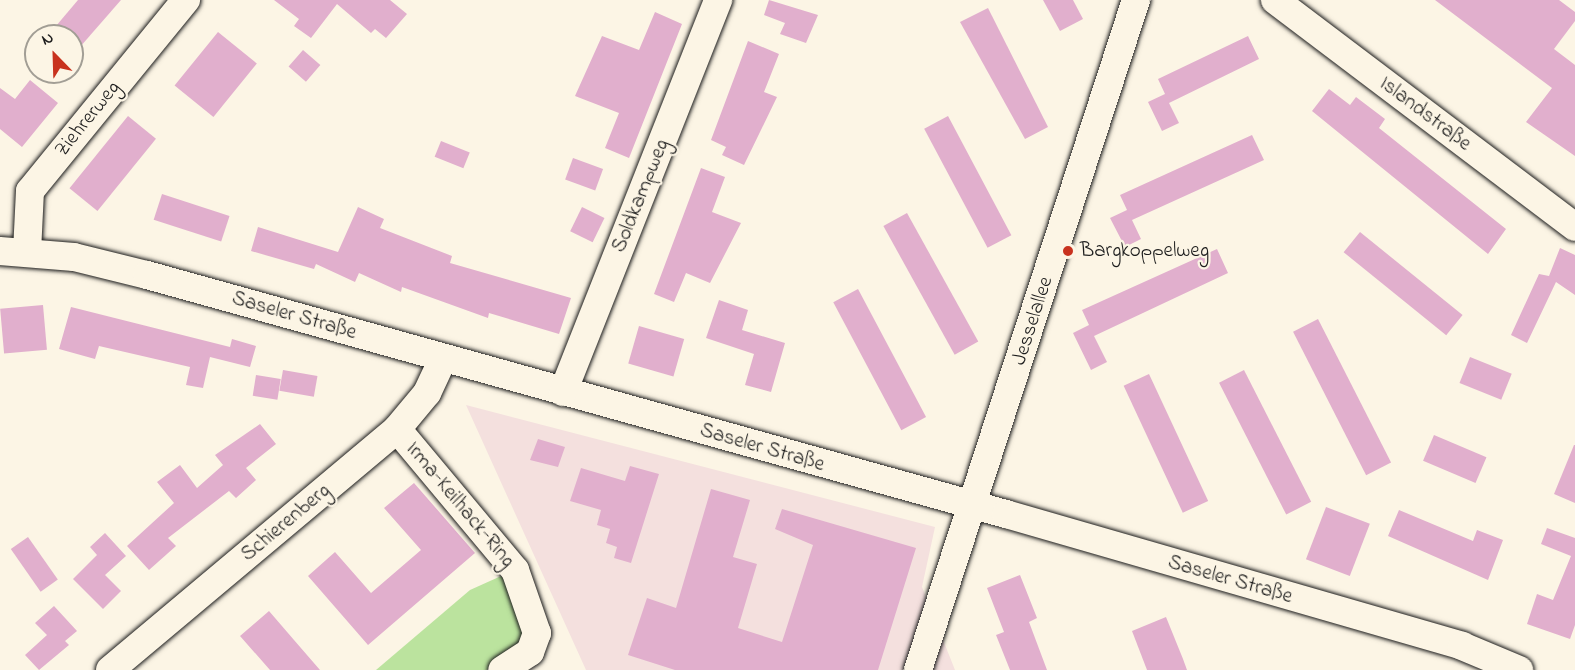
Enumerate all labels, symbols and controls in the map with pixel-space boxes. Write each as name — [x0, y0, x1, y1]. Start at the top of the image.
north arrow — [24, 24, 84, 84]
text: N — [38, 26, 57, 52]
street label: Islandstraße — [1374, 71, 1476, 157]
street label: Ziehrerweg — [50, 76, 126, 162]
street label: Soldkampweg — [607, 136, 675, 256]
place label: Bargkoppelweg — [1080, 238, 1209, 264]
marker: Bargkoppelweg — [1061, 244, 1075, 258]
street label: Jesselallee — [1007, 274, 1059, 368]
street label: Saseler Straße — [229, 286, 359, 346]
street label: Saseler Straße — [697, 418, 827, 478]
street label: Irma-Keilhack-Ring — [400, 437, 520, 573]
street label: Schierenberg — [236, 478, 336, 568]
street label: Saseler Straße — [1165, 550, 1295, 610]

